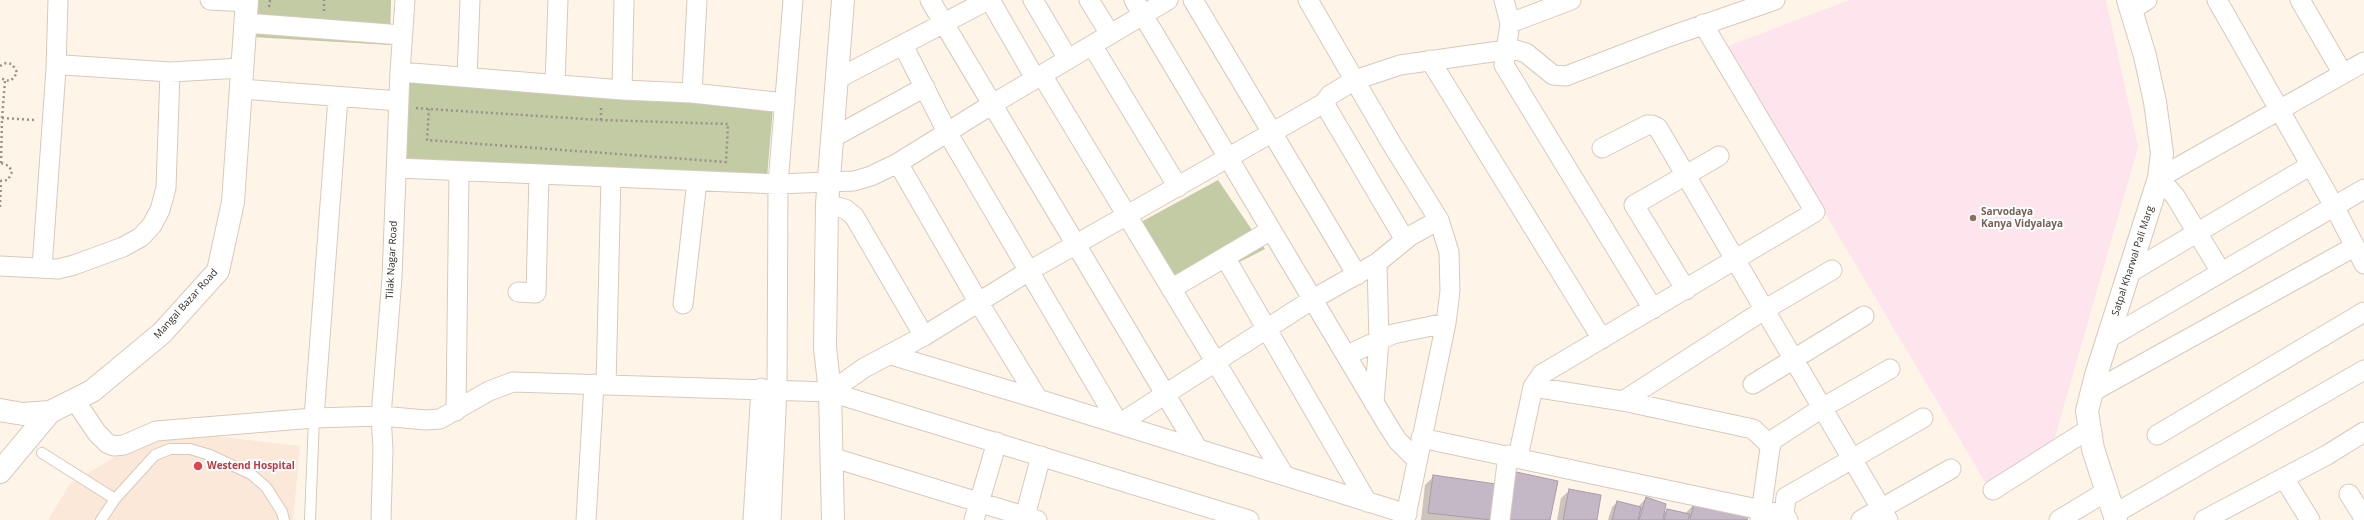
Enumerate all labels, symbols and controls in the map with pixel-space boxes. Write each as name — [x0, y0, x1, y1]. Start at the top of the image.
street label: Satpal Kharwal Pali Marg — [2110, 204, 2156, 318]
place label: Sarvodaya Kanya Vidyalaya — [1981, 206, 2063, 230]
marker: Sarvodaya Kanya Vidyalaya — [1968, 213, 1978, 223]
street label: Tilak Nagar Road — [384, 220, 400, 300]
street label: Mangal Bazar Road — [152, 267, 220, 341]
marker: Westend Hospital — [192, 460, 204, 472]
place label: Westend Hospital — [207, 460, 295, 472]

